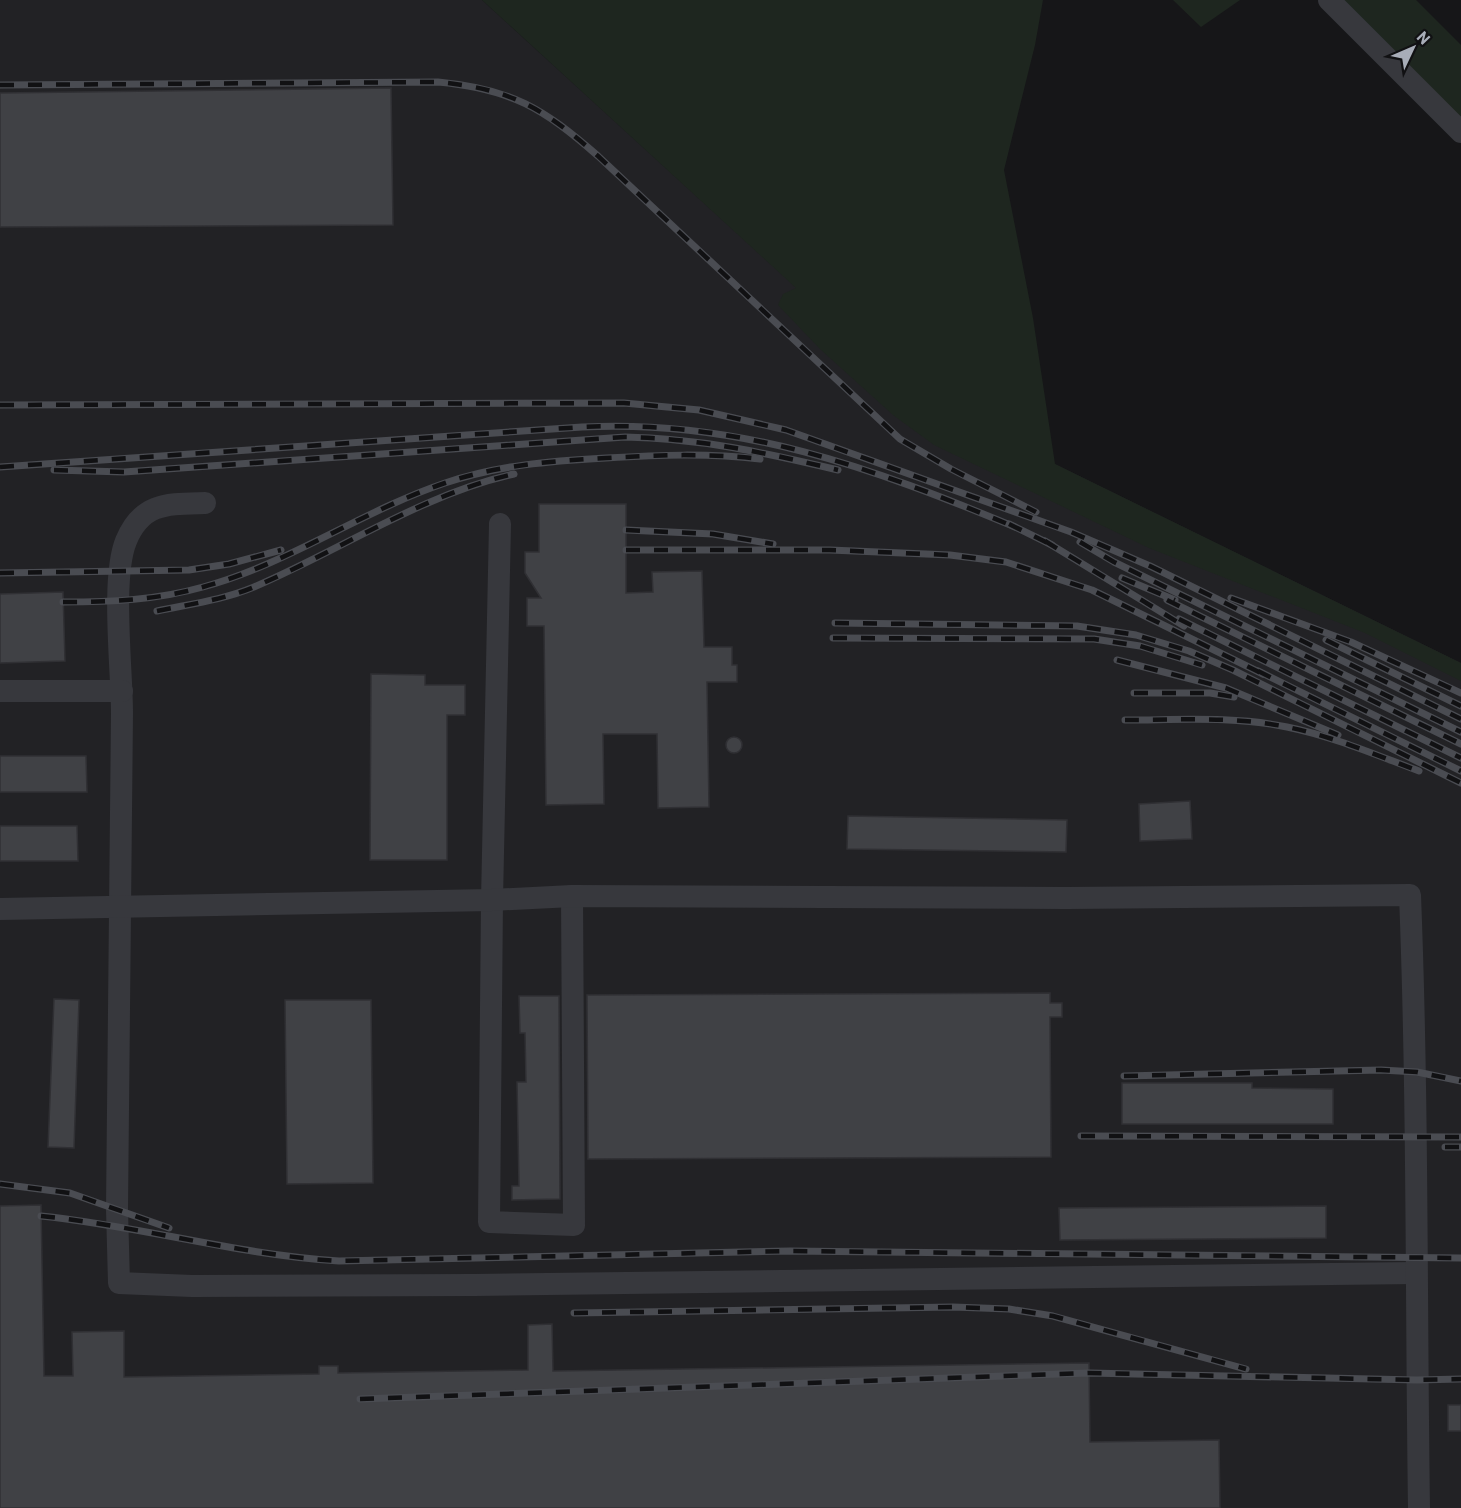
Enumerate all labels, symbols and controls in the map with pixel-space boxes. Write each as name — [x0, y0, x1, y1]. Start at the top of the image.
north arrow — [1383, 18, 1443, 78]
text: N — [1414, 27, 1435, 48]

